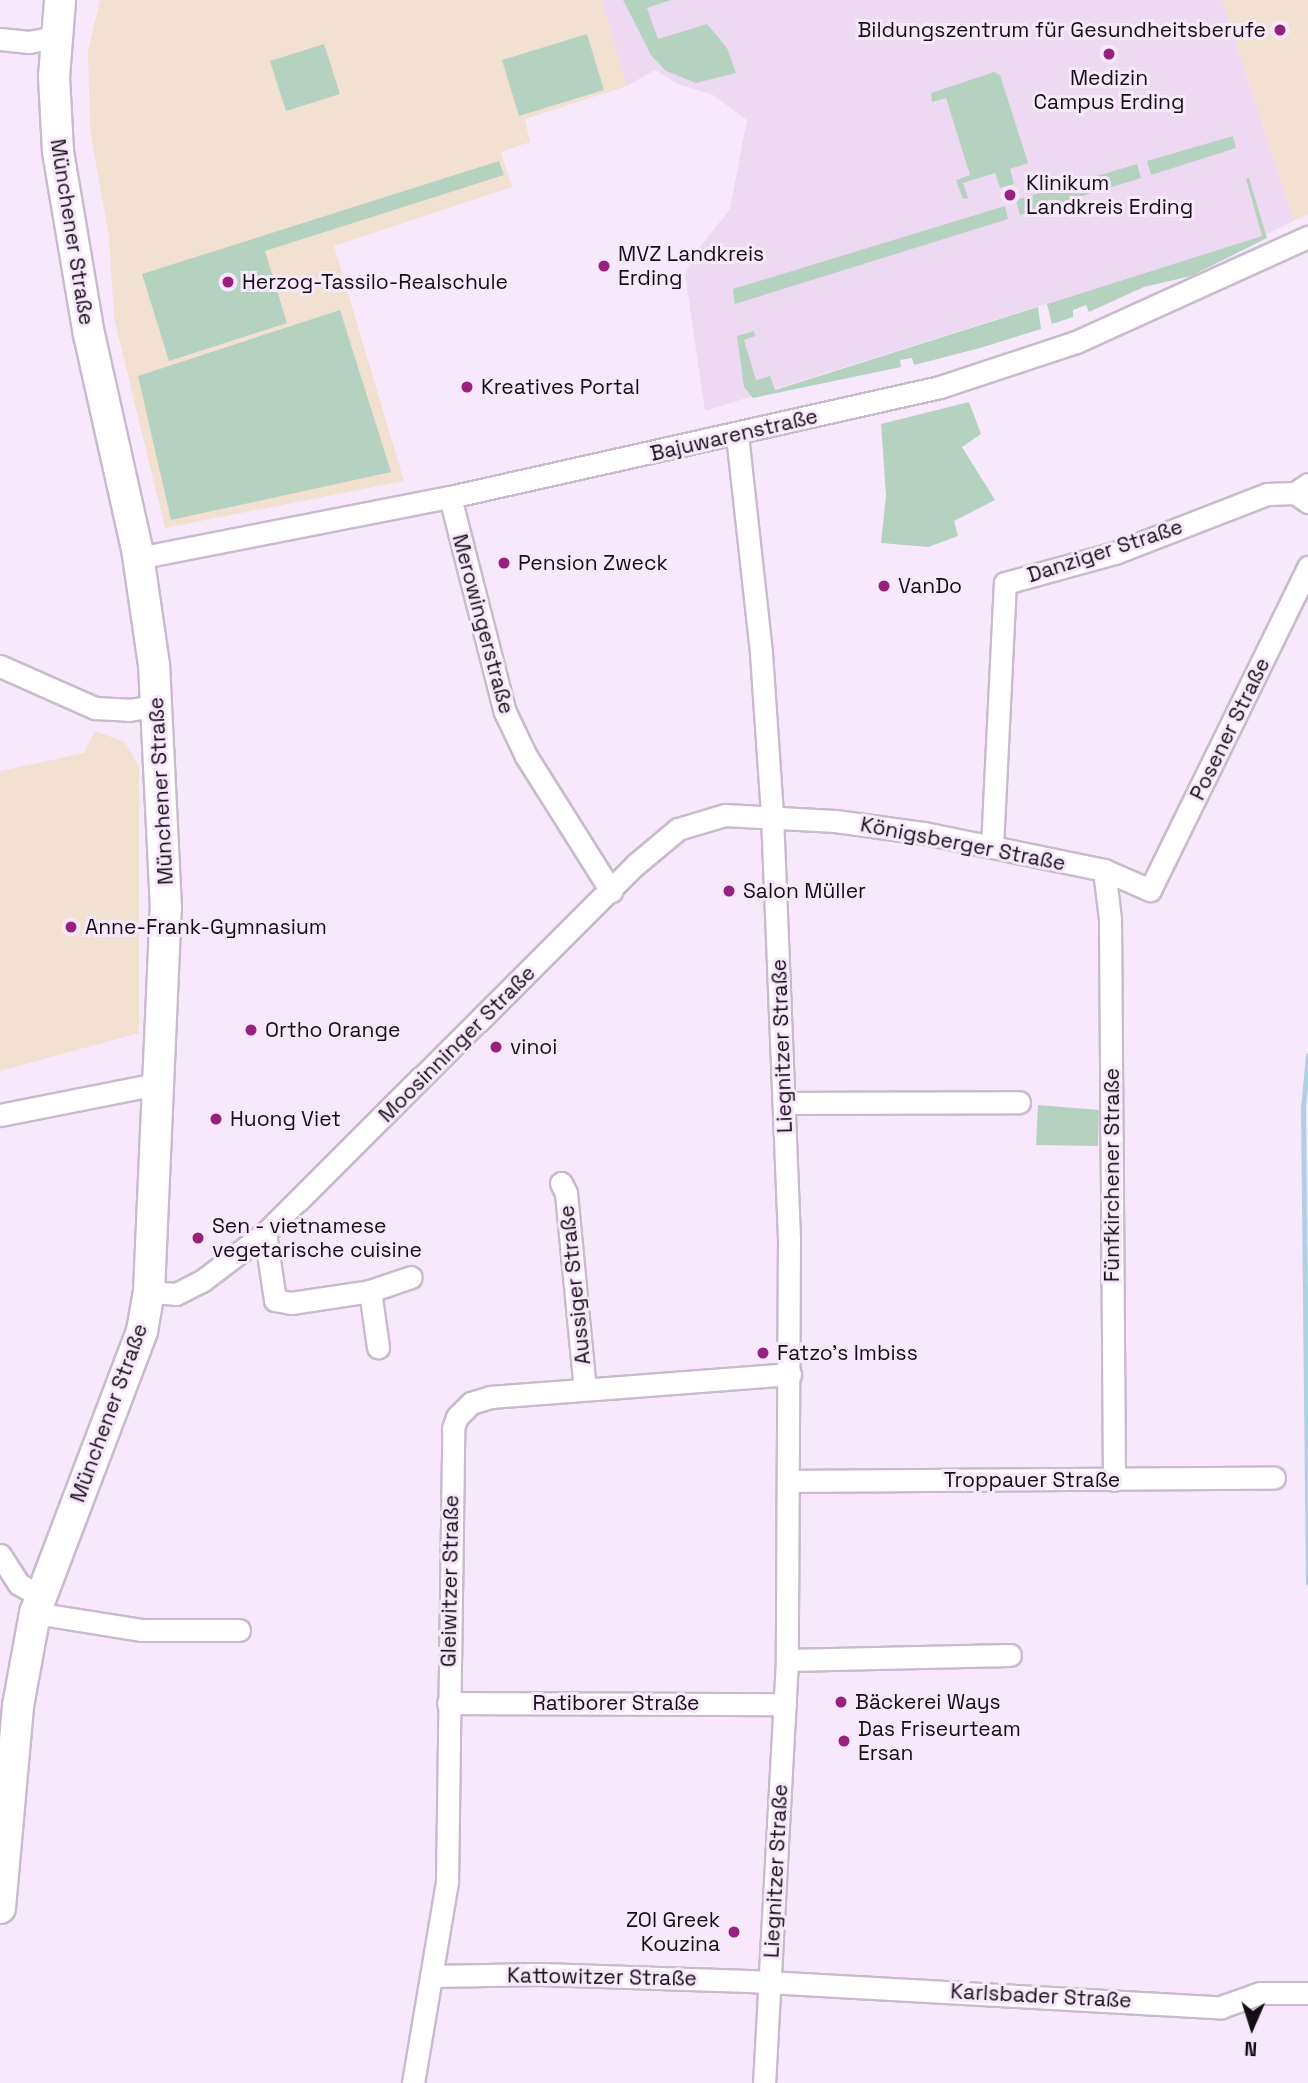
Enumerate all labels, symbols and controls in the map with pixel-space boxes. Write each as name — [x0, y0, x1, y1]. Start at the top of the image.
place label: Bildungszentrum für Gesundheitsberufe — [857, 17, 1266, 43]
marker: Bildungszentrum für Gesundheitsberufe — [1272, 22, 1288, 38]
marker: Medizin Campus Erding — [1101, 46, 1117, 62]
place label: Medizin Campus Erding — [1034, 65, 1184, 115]
street label: Münchener Straße — [45, 137, 99, 327]
place label: Klinikum Landkreis Erding — [1026, 170, 1193, 220]
marker: Klinikum Landkreis Erding — [1000, 185, 1020, 205]
place label: MVZ Landkreis Erding — [618, 241, 764, 291]
marker: MVZ Landkreis Erding — [596, 258, 612, 274]
place label: Herzog-Tassilo-Realschule — [242, 269, 508, 295]
marker: Herzog-Tassilo-Realschule — [220, 274, 236, 290]
place label: Kreatives Portal — [481, 374, 640, 400]
marker: Kreatives Portal — [459, 379, 475, 395]
street label: Bajuwarenstraße — [648, 403, 820, 467]
street label: Danziger Straße — [1024, 514, 1186, 588]
street label: Merowingerstraße — [447, 531, 519, 717]
place label: Pension Zweck — [518, 550, 668, 576]
marker: Pension Zweck — [496, 555, 512, 571]
place label: VanDo — [898, 573, 962, 599]
marker: VanDo — [876, 578, 892, 594]
street label: Posener Straße — [1185, 654, 1275, 804]
street label: Münchener Straße — [143, 696, 179, 886]
street label: Königsberger Straße — [858, 812, 1068, 876]
place label: Salon Müller — [743, 878, 866, 904]
marker: Salon Müller — [721, 883, 737, 899]
place label: Anne-Frank-Gymnasium — [85, 914, 327, 940]
marker: Anne-Frank-Gymnasium — [63, 919, 79, 935]
street label: Liegnitzer Straße — [766, 958, 798, 1134]
street label: Moosinninger Straße — [373, 960, 541, 1128]
place label: Ortho Orange — [265, 1017, 400, 1043]
marker: Ortho Orange — [243, 1022, 259, 1038]
place label: vinoi — [510, 1034, 557, 1060]
marker: vinoi — [488, 1039, 504, 1055]
street label: Fünfkirchener Straße — [1099, 1068, 1125, 1282]
place label: Huong Viet — [230, 1106, 341, 1132]
marker: Huong Viet — [208, 1111, 224, 1127]
street label: Aussiger Straße — [554, 1204, 596, 1366]
place label: Sen - vietnamese vegetarische cuisine — [212, 1213, 422, 1263]
marker: Sen - vietnamese vegetarische cuisine — [190, 1230, 206, 1246]
street label: Münchener Straße — [65, 1320, 153, 1506]
place label: Fatzo's Imbiss — [777, 1340, 918, 1366]
marker: Fatzo's Imbiss — [755, 1345, 771, 1361]
street label: Troppauer Straße — [944, 1467, 1120, 1493]
street label: Gleiwitzer Straße — [436, 1495, 464, 1667]
place label: Bäckerei Ways — [855, 1689, 1001, 1715]
street label: Ratiborer Straße — [532, 1690, 700, 1716]
marker: Bäckerei Ways — [833, 1694, 849, 1710]
place label: Das Friseurteam Ersan — [858, 1716, 1021, 1766]
marker: Das Friseurteam Ersan — [836, 1733, 852, 1749]
street label: Liegnitzer Straße — [759, 1783, 793, 1959]
place label: ZOI Greek Kouzina — [626, 1907, 720, 1957]
marker: ZOI Greek Kouzina — [726, 1924, 742, 1940]
street label: Kattowitzer Straße — [507, 1963, 697, 1991]
street label: Karlsbader Straße — [950, 1979, 1132, 2013]
north arrow — [1217, 1992, 1287, 2062]
text: N — [1244, 2036, 1258, 2061]

